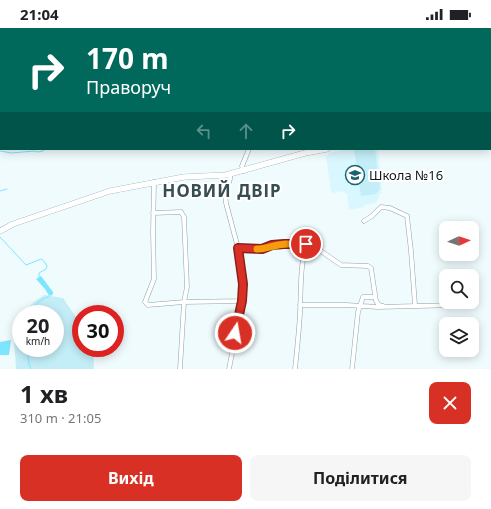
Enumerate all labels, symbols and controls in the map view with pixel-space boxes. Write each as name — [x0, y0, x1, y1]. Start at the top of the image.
text: 21:04 — [20, 4, 59, 24]
text: 170 m — [86, 39, 169, 77]
icon: right — [20, 44, 72, 96]
text: Праворуч — [86, 75, 171, 99]
icon: left — [193, 120, 215, 142]
icon: ahead — [235, 120, 257, 142]
icon: right — [277, 120, 299, 142]
school or university icon: Школа №16 — [344, 164, 366, 186]
place label: Школа №16 — [369, 166, 443, 184]
district label: НОВИЙ ДВІР — [162, 179, 282, 202]
north arrow — [439, 221, 479, 261]
map controls — [439, 221, 479, 357]
pin — [289, 227, 323, 261]
icon: arrive — [295, 233, 317, 255]
button: search — [439, 269, 479, 309]
speed limit sign: 30 — [72, 305, 124, 357]
text: 20 — [27, 312, 49, 339]
position arrow — [214, 312, 256, 354]
button: layers — [439, 317, 479, 357]
text: km/h — [26, 334, 50, 348]
text: 1 хв — [20, 377, 68, 410]
button: close — [429, 382, 471, 424]
text: 310 m · 21:05 — [20, 409, 101, 427]
button: Вихід — [20, 455, 242, 501]
button: Поділитися — [250, 455, 471, 501]

